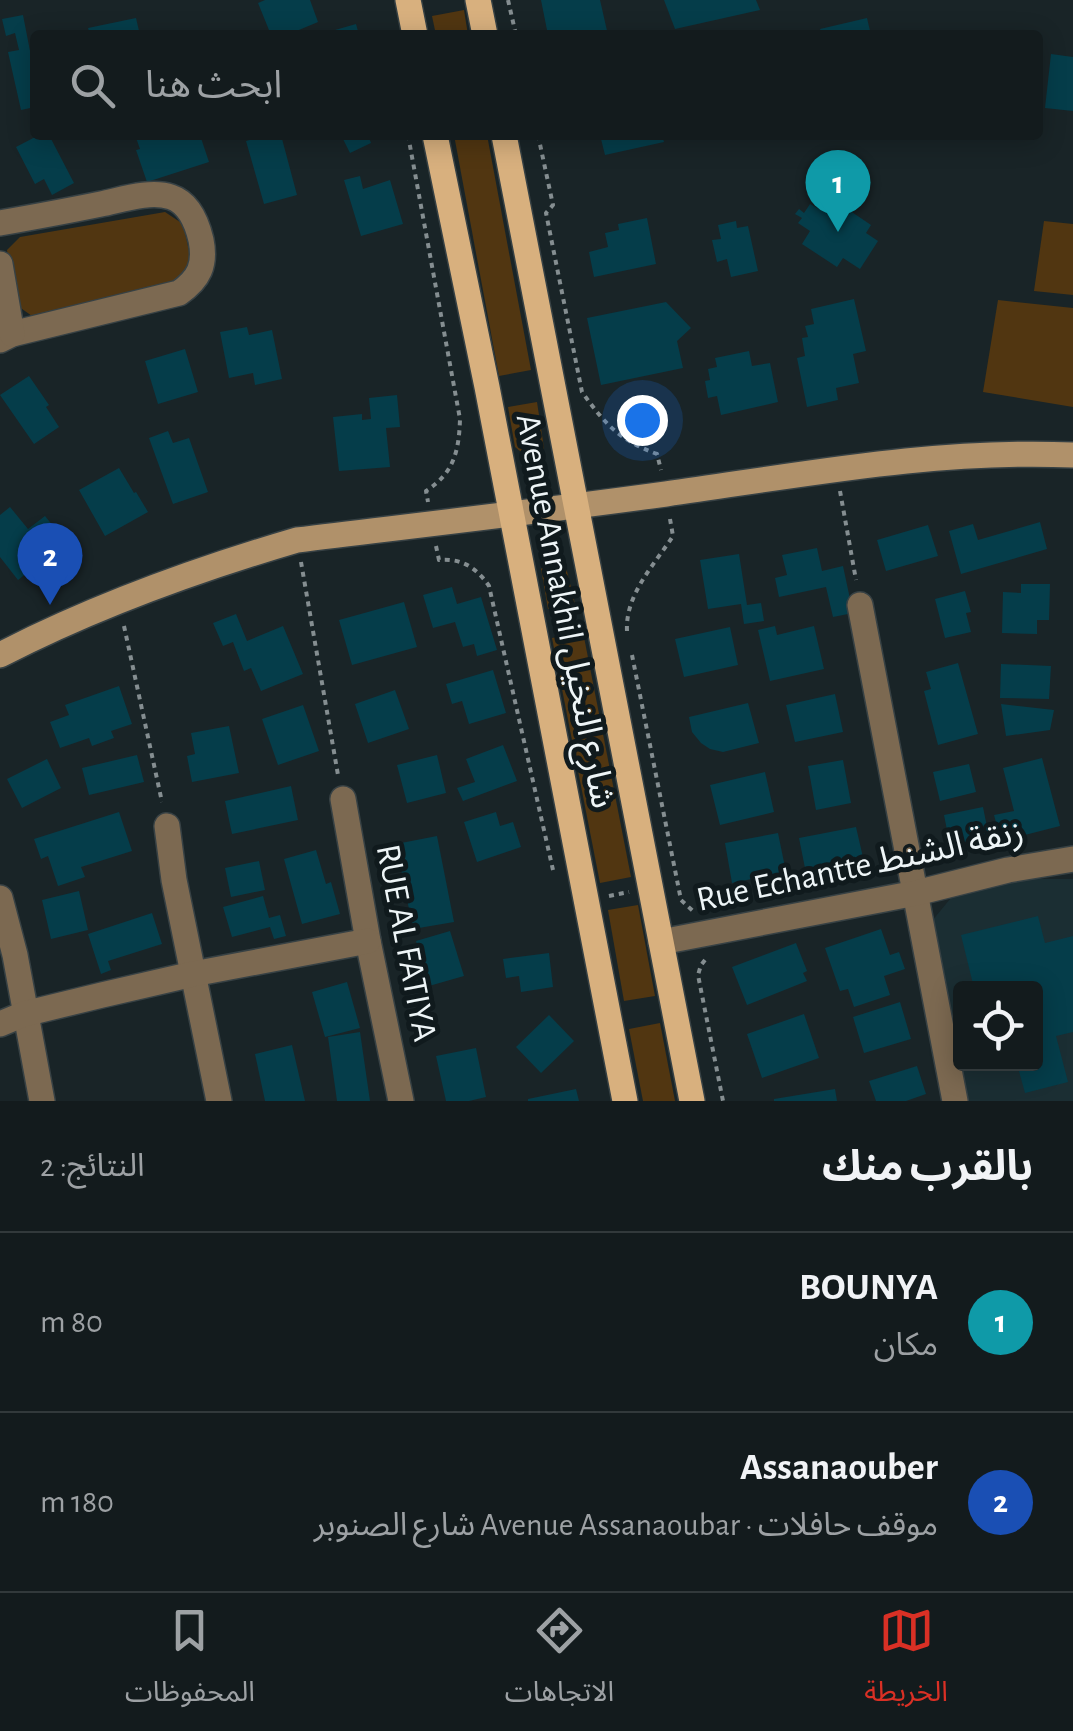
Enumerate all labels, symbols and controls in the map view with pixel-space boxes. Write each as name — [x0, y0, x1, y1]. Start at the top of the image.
search box — [30, 30, 1043, 140]
icon: search — [65, 58, 120, 113]
text: ابحث هنا — [145, 67, 282, 105]
pin: 1 — [806, 150, 870, 232]
your location — [617, 395, 668, 446]
street label: Avenue Annakhil شارع النخيل — [503, 411, 620, 812]
pin: 2 — [18, 522, 82, 605]
street label: Rue Echantte زنقة الشنط — [693, 814, 1027, 920]
street label: RUE AL FATIYA — [370, 841, 442, 1045]
map controls — [953, 981, 1043, 1071]
button: locate — [953, 981, 1043, 1071]
text: بالقرب منك — [822, 1146, 1033, 1188]
text: النتائج: 2 — [40, 1150, 145, 1182]
text: BOUNYA — [799, 1269, 938, 1307]
text: 80 m — [40, 1306, 103, 1338]
text: 1 — [995, 1306, 1006, 1338]
text: مكان — [874, 1329, 938, 1361]
text: Assanaouber — [740, 1449, 938, 1487]
text: 180 m — [40, 1486, 114, 1518]
text: 2 — [993, 1486, 1008, 1518]
text: موقف حافلات · Avenue Assanaoubar شارع الصنوبر — [314, 1509, 938, 1541]
tab: المحفوظات — [125, 1603, 255, 1722]
tab: الاتجاهات — [505, 1603, 614, 1722]
tab: الخريطة — [864, 1603, 948, 1722]

